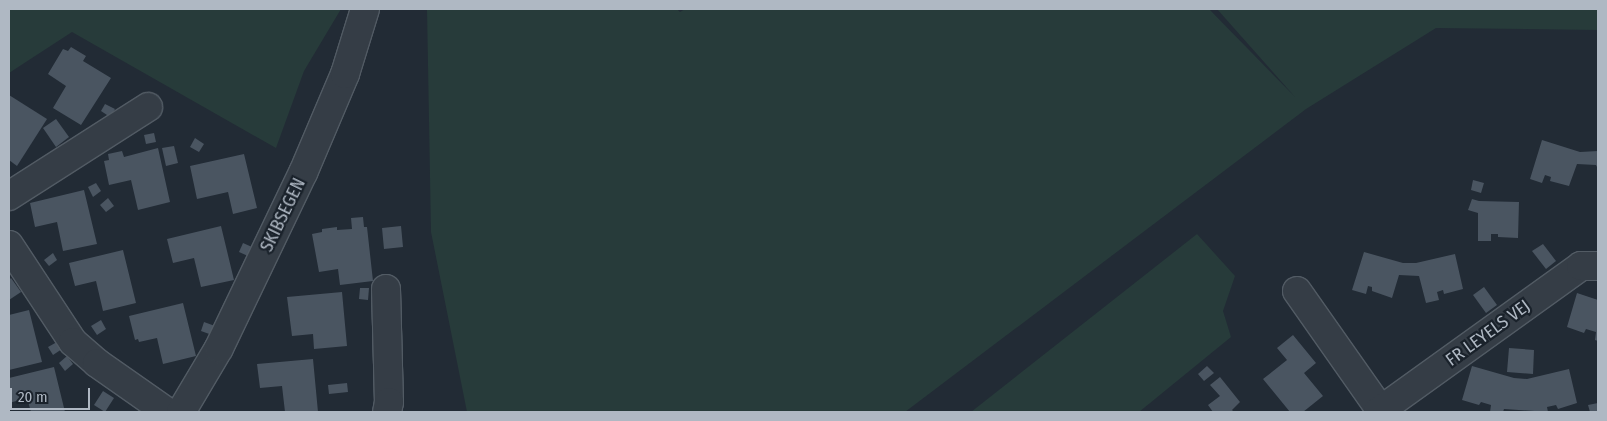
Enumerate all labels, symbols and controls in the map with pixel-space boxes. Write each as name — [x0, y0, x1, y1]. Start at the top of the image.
street label: SKIBSEGEN — [256, 175, 310, 255]
street label: FR LEYELS VEJ — [1442, 295, 1534, 371]
scale bar — [12, 378, 92, 410]
text: 20 m — [18, 388, 48, 406]

